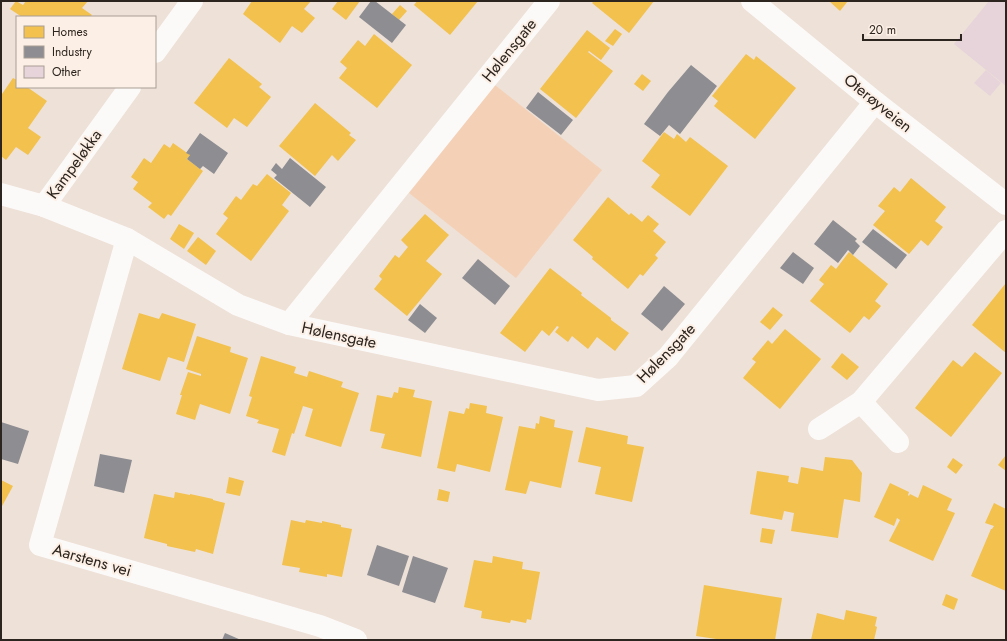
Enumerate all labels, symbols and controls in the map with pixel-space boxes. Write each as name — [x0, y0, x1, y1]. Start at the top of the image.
street label: Hølensgate — [476, 13, 542, 87]
legend — [16, 16, 156, 88]
scale bar — [863, 16, 961, 42]
text: 20 m — [869, 21, 896, 39]
text: Homes — [52, 23, 88, 41]
text: Industry — [52, 43, 93, 61]
text: Other — [52, 63, 82, 81]
street label: Oterøyveien — [839, 68, 917, 138]
street label: Kampeløkka — [41, 125, 107, 203]
street label: Hølensgate — [300, 316, 378, 354]
street label: Hølensgate — [631, 318, 701, 388]
street label: Aarstens vei — [50, 538, 134, 582]

